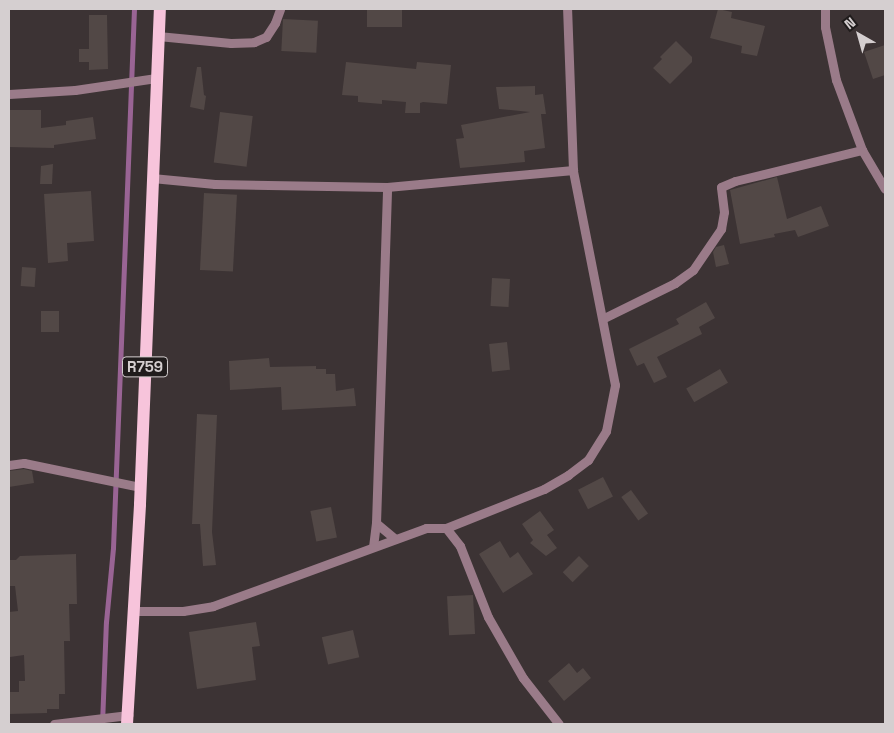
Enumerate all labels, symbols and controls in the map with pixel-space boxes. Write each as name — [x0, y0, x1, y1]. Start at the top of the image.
north arrow — [834, 10, 884, 60]
text: N — [841, 13, 859, 33]
road number: R759 — [121, 354, 169, 380]

